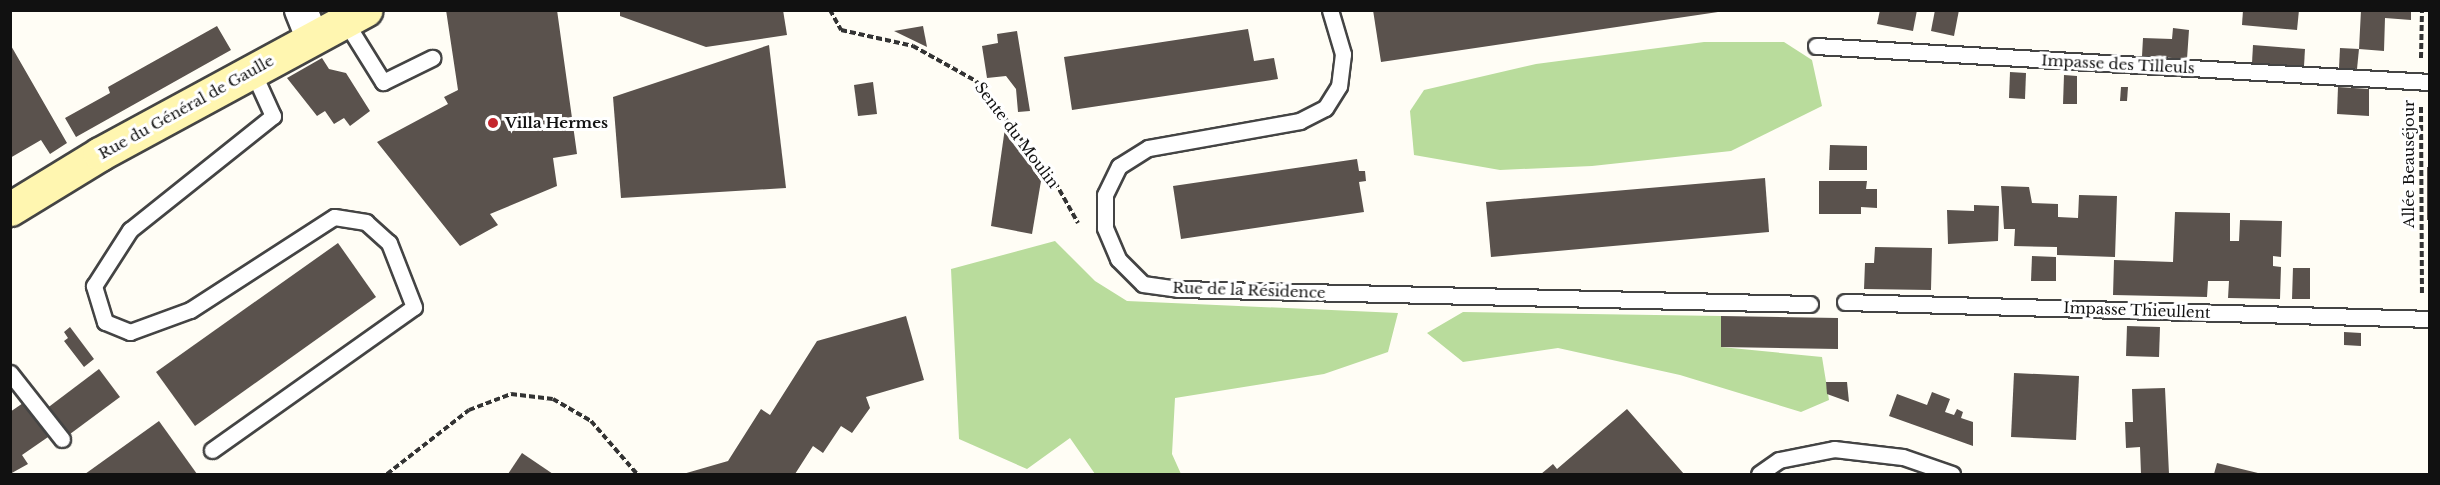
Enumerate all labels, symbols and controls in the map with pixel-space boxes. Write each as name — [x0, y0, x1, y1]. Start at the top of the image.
street label: Rue du Général de Gaulle — [95, 51, 277, 163]
street label: Impasse des Tilleuls — [2041, 51, 2195, 77]
street label: Sente du Moulin — [971, 79, 1063, 191]
street label: Allée Beauséjour — [2400, 100, 2418, 228]
place label: Villa Hermes — [505, 114, 608, 132]
marker: Villa Hermes — [486, 116, 500, 130]
street label: Rue de la Résidence — [1172, 278, 1326, 302]
street label: Impasse Thieullent — [2063, 298, 2211, 322]

